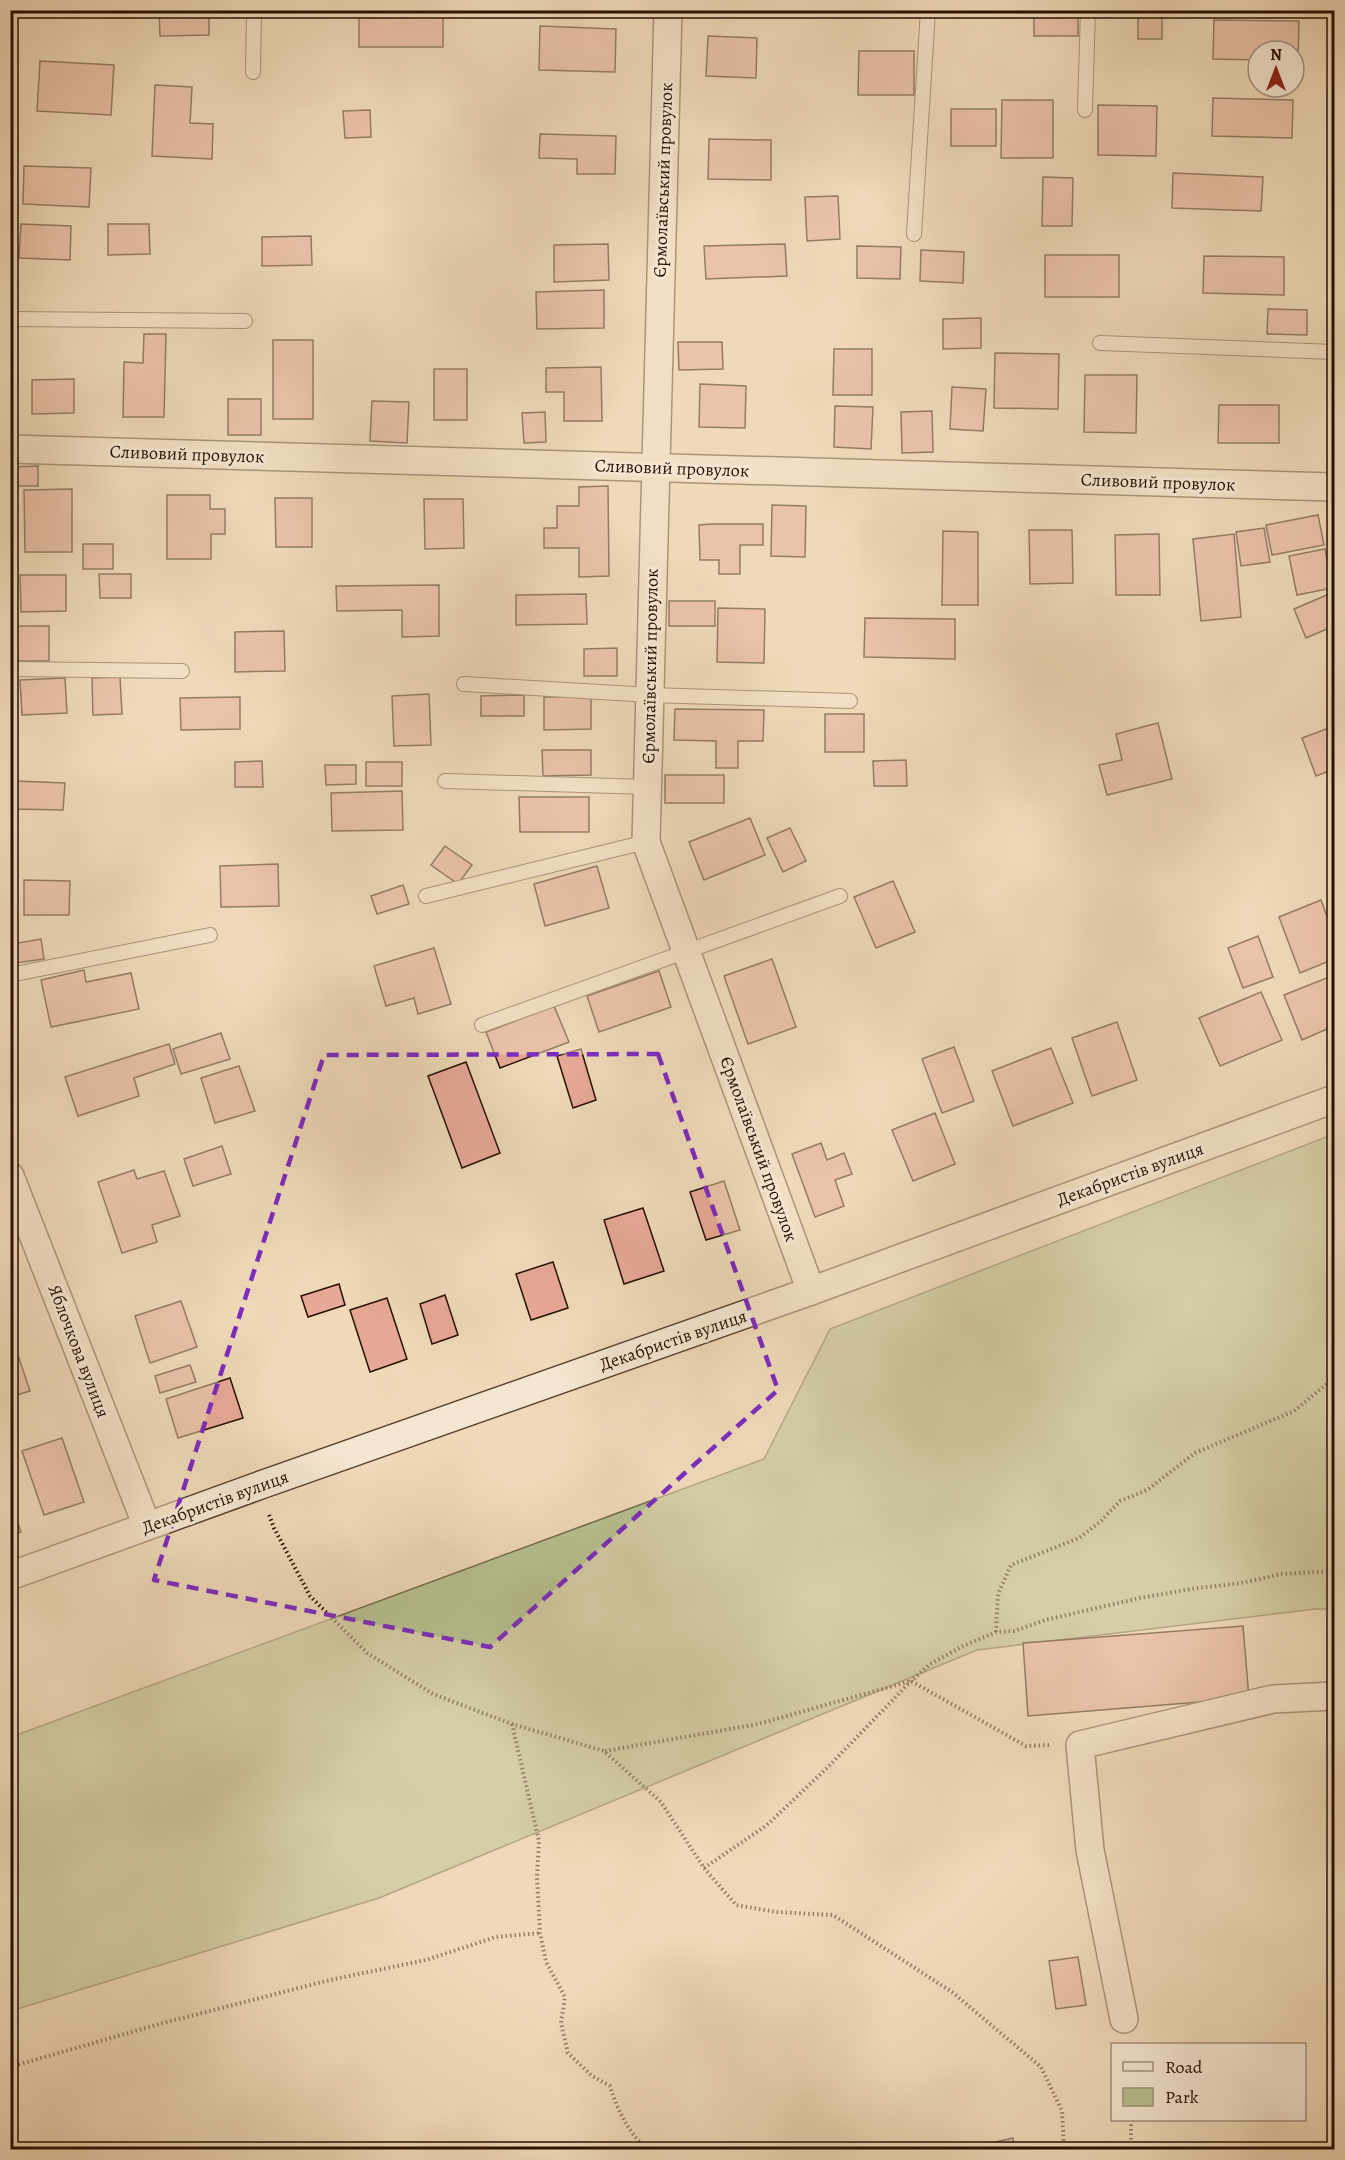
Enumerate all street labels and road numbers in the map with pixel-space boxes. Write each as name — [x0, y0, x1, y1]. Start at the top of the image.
street label: Єрмолаївський провулок — [648, 82, 678, 278]
street label: Сливовий провулок — [109, 439, 265, 469]
street label: Сливовий провулок — [594, 453, 750, 483]
street label: Сливовий провулок — [1080, 467, 1236, 497]
street label: Єрмолаївський провулок — [636, 568, 664, 764]
street label: Єрмолаївський провулок — [714, 1053, 804, 1245]
street label: Декабристів вулиця — [1053, 1136, 1207, 1212]
street label: Яблочкова вулиця — [43, 1281, 115, 1421]
street label: Декабристів вулиця — [596, 1304, 750, 1376]
street label: Декабристів вулиця — [138, 1464, 292, 1540]

